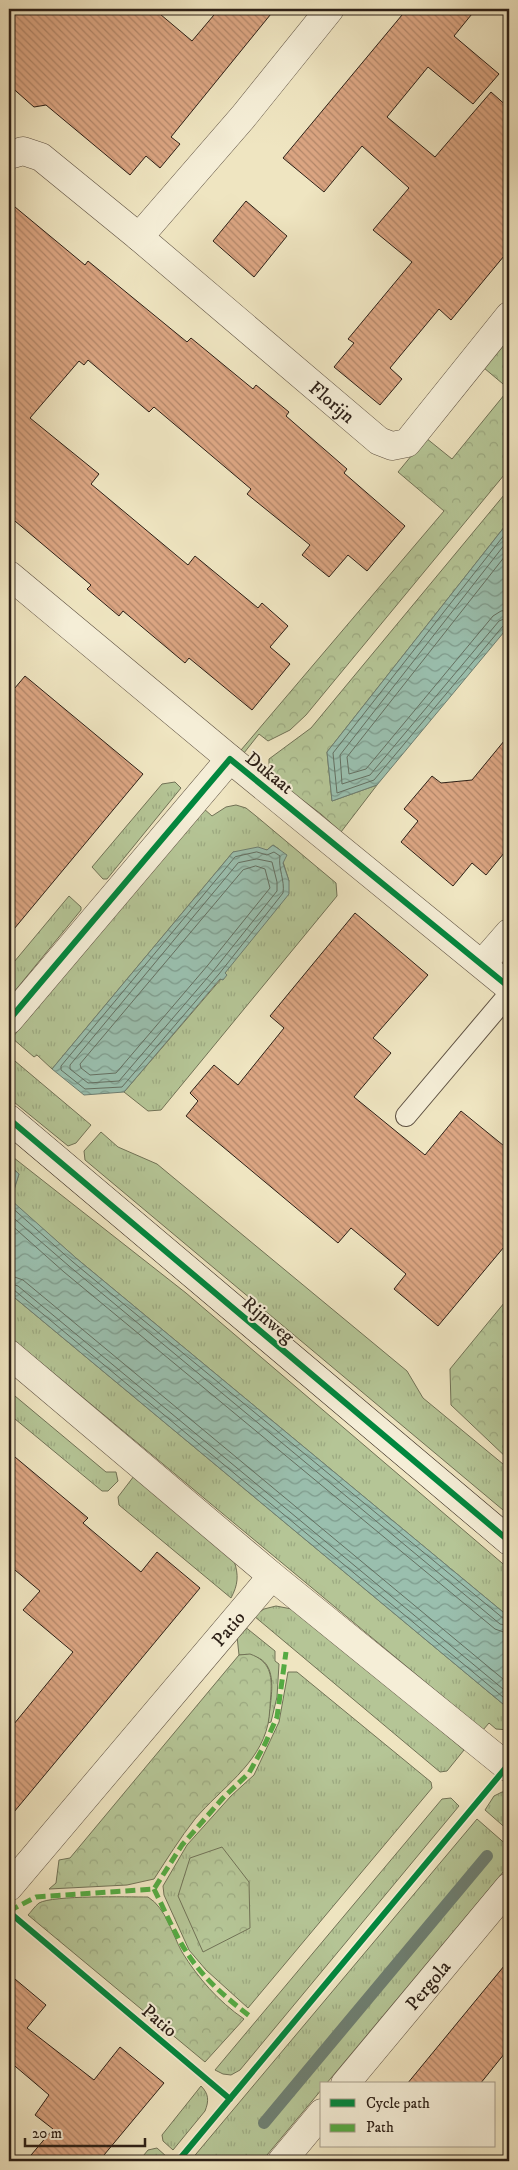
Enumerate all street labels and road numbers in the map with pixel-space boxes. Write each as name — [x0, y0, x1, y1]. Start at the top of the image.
street label: Florijn — [304, 377, 359, 429]
street label: Dukaat — [240, 747, 298, 799]
street label: Rijnweg — [237, 1292, 299, 1349]
street label: Patio — [208, 1607, 251, 1652]
street label: Pergola — [401, 1956, 456, 2015]
street label: Patio — [137, 2000, 181, 2043]

